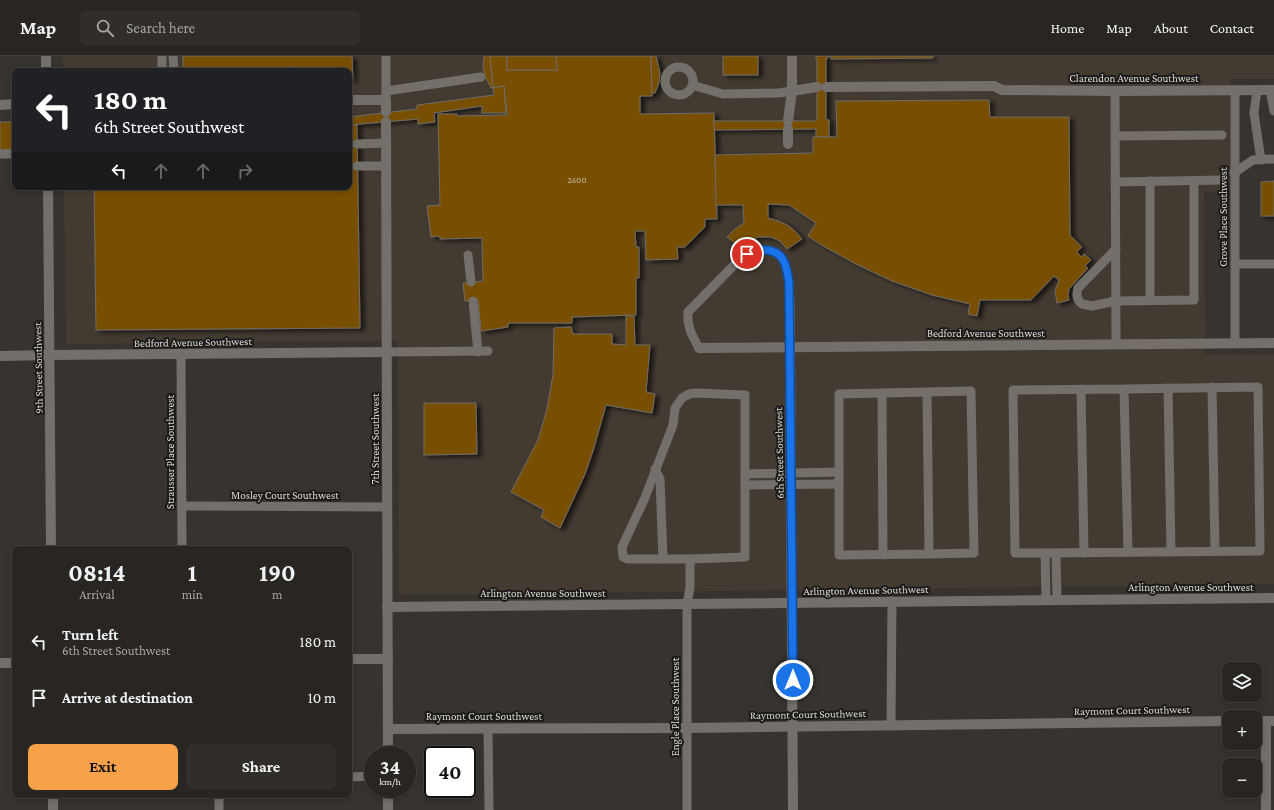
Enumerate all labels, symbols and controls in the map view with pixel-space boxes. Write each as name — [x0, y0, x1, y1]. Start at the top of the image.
search box — [80, 10, 360, 46]
text: Map — [20, 17, 56, 38]
icon: search — [94, 17, 116, 39]
text: Search here — [126, 20, 195, 36]
text: Home — [1051, 20, 1084, 36]
text: Map — [1106, 20, 1132, 36]
text: About — [1154, 20, 1188, 36]
text: Contact — [1210, 20, 1254, 36]
street label: Clarendon Avenue Southwest — [1069, 72, 1199, 84]
icon: left — [28, 84, 80, 136]
text: 180 m — [94, 84, 167, 115]
text: 6th Street Southwest — [94, 117, 244, 137]
icon: left — [108, 160, 130, 182]
icon: ahead — [150, 160, 172, 182]
icon: ahead — [192, 160, 214, 182]
icon: right — [234, 160, 256, 182]
street label: Grove Place Southwest — [1217, 167, 1229, 267]
house number: 2600 — [567, 175, 587, 185]
pin — [730, 237, 764, 271]
icon: arrive — [736, 243, 758, 265]
street label: 9th Street Southwest — [31, 322, 45, 414]
street label: Bedford Avenue Southwest — [927, 327, 1045, 339]
street label: Bedford Avenue Southwest — [134, 335, 252, 349]
street label: 7th Street Southwest — [369, 393, 381, 485]
street label: Strausser Place Southwest — [164, 394, 176, 509]
street label: 6th Street Southwest — [772, 407, 786, 499]
street label: Mosley Court Southwest — [231, 489, 339, 502]
text: 08:14 — [68, 559, 125, 586]
text: 1 — [188, 559, 197, 586]
text: 190 — [259, 559, 296, 586]
street label: Arlington Avenue Southwest — [1128, 581, 1254, 594]
street label: Arlington Avenue Southwest — [803, 583, 929, 598]
text: Arrival — [79, 587, 115, 602]
text: min — [182, 587, 203, 602]
text: m — [272, 587, 283, 602]
street label: Arlington Avenue Southwest — [480, 587, 606, 600]
text: Turn left — [62, 627, 118, 643]
icon: left — [28, 631, 50, 653]
text: 180 m — [300, 634, 336, 650]
text: 6th Street Southwest — [62, 643, 170, 658]
street label: Engle Place Southwest — [669, 657, 682, 756]
position arrow — [772, 659, 814, 701]
map controls — [1222, 662, 1262, 798]
button: layers — [1222, 662, 1262, 702]
icon: arrive — [28, 687, 50, 709]
text: Arrive at destination — [62, 690, 193, 706]
text: 10 m — [308, 690, 336, 706]
street label: Raymont Court Southwest — [1074, 703, 1191, 718]
street label: Raymont Court Southwest — [750, 707, 867, 722]
street label: Raymont Court Southwest — [426, 710, 542, 723]
button: + — [1222, 710, 1262, 750]
button: Exit — [28, 744, 178, 790]
button: Share — [186, 744, 336, 790]
speed limit sign: 40 — [424, 746, 476, 798]
text: 34 — [380, 756, 400, 778]
button: − — [1222, 758, 1262, 798]
text: km/h — [379, 776, 401, 787]

